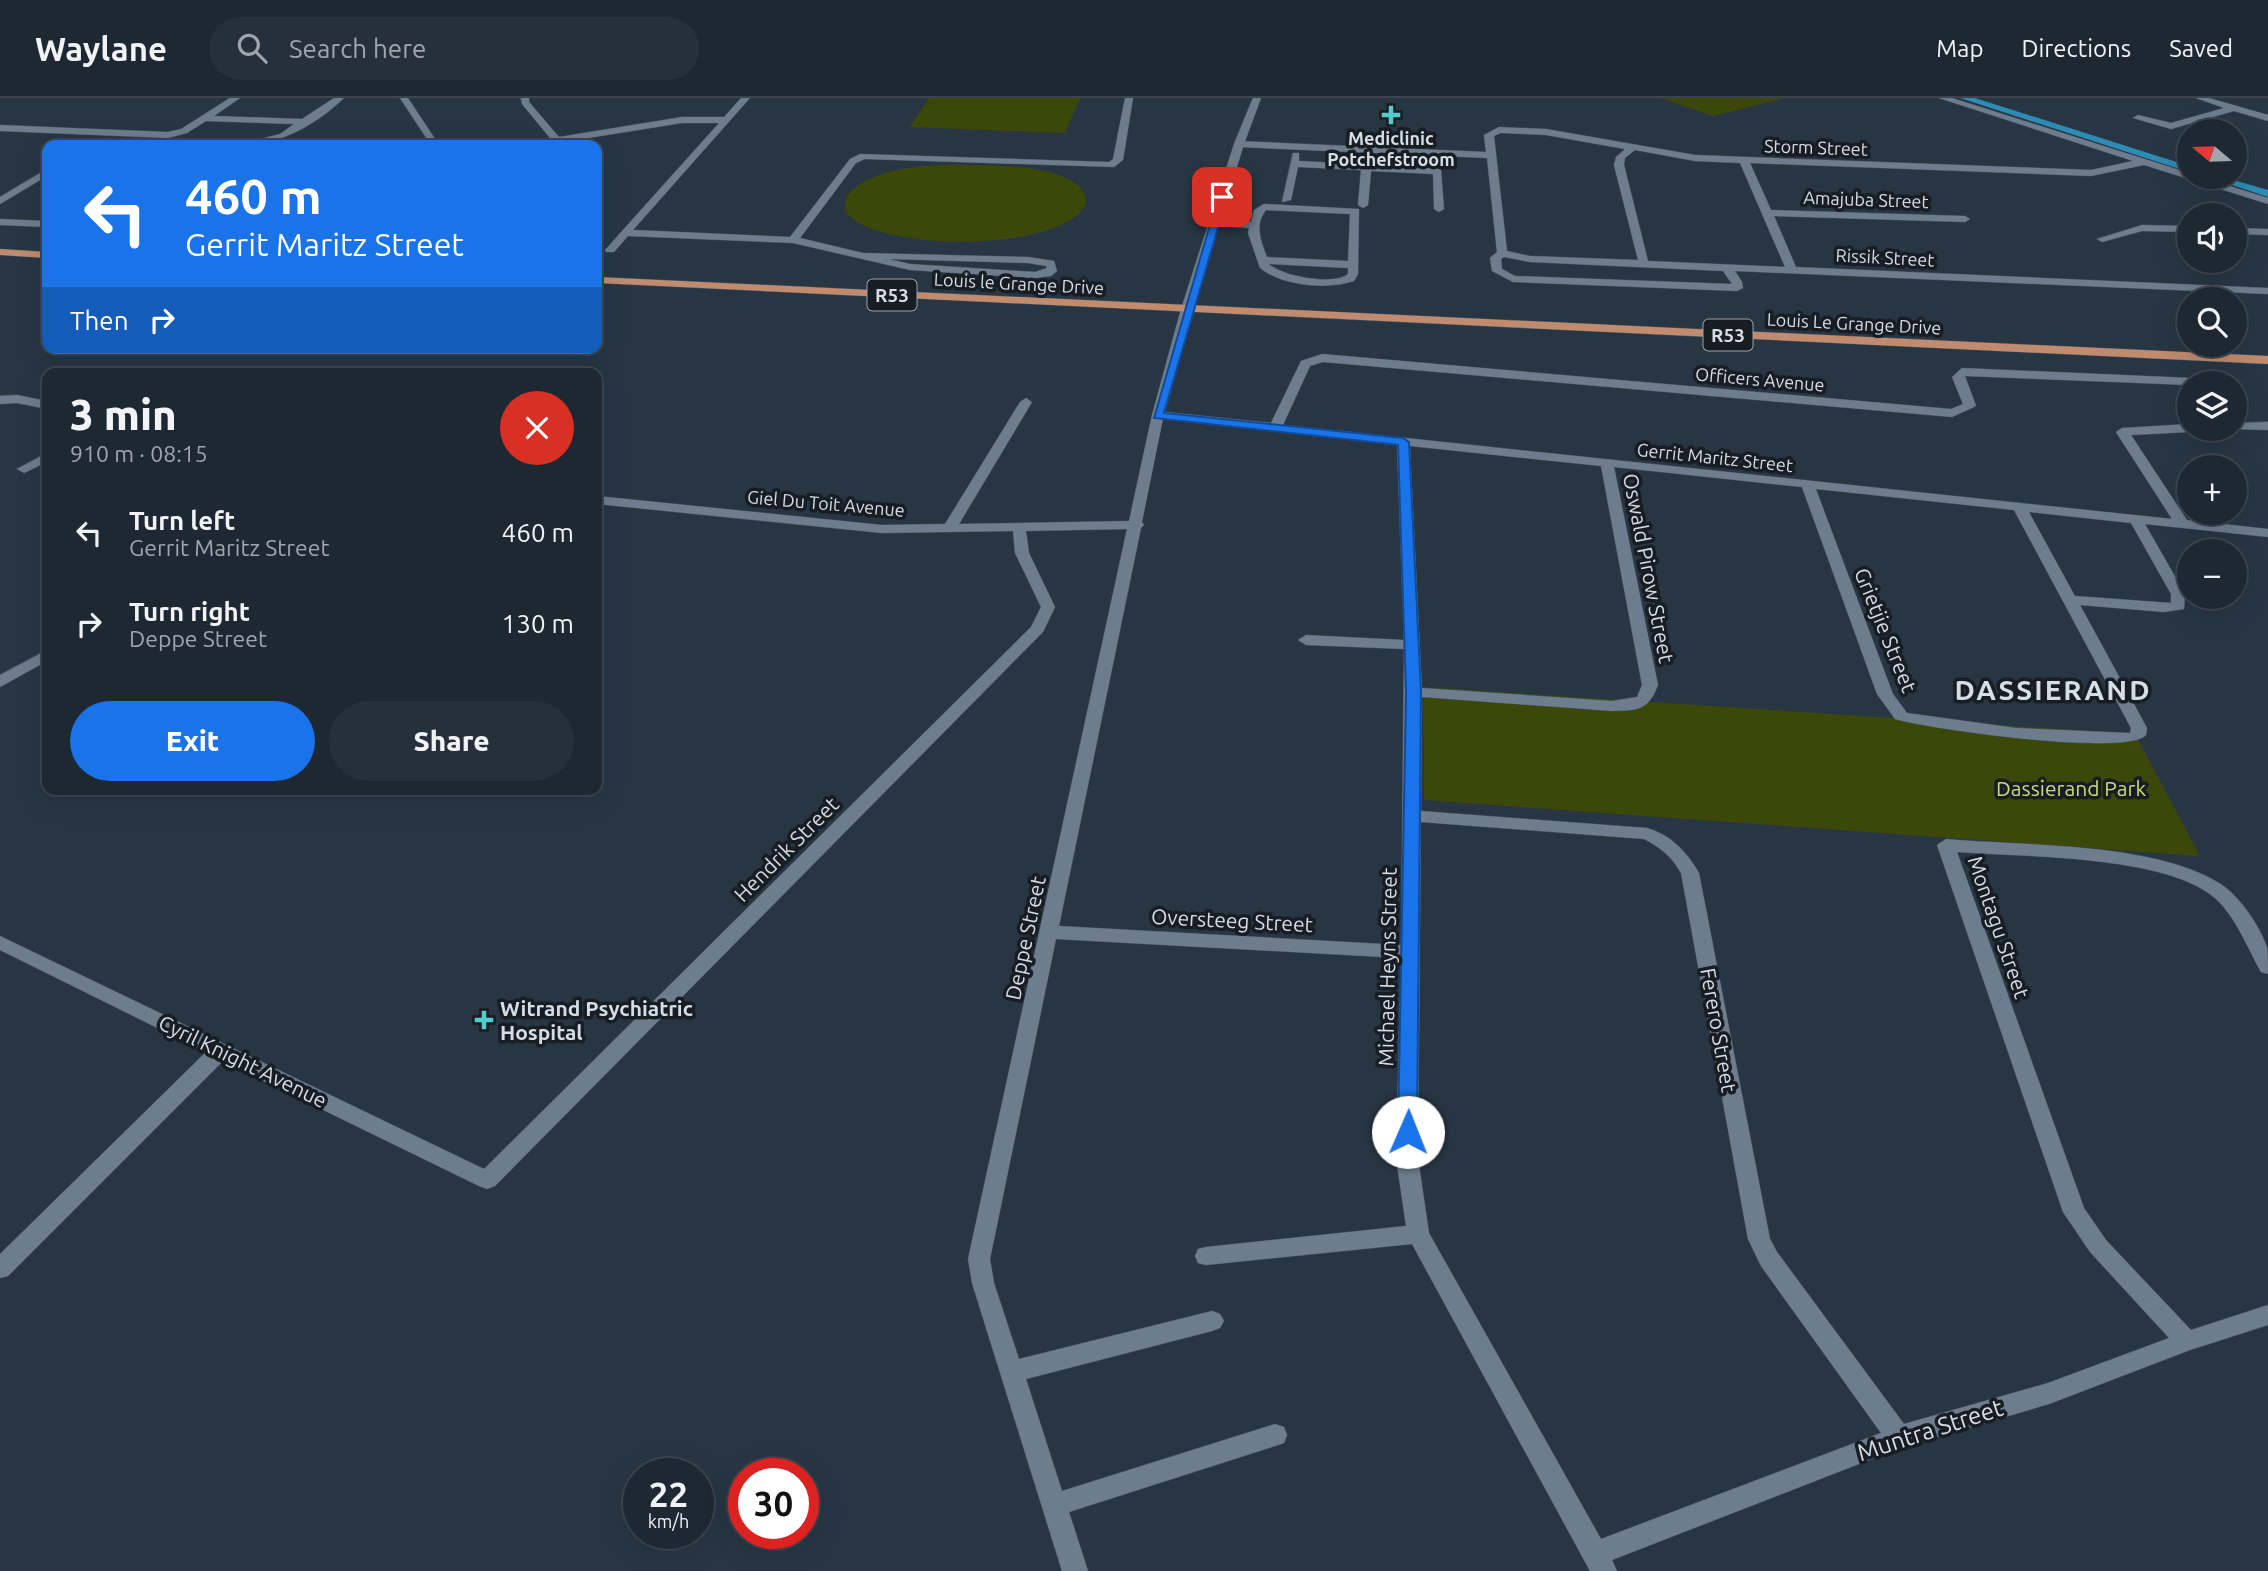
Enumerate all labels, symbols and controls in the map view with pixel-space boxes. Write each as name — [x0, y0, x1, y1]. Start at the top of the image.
search box — [209, 17, 699, 80]
icon: search — [233, 29, 271, 67]
text: Waylane — [35, 30, 167, 67]
text: Search here — [289, 34, 426, 63]
text: Map — [1936, 35, 1983, 62]
text: Directions — [2021, 35, 2131, 62]
text: Saved — [2169, 35, 2233, 62]
marker: Mediclinic Potchefstroom — [1381, 105, 1401, 125]
north arrow — [2177, 119, 2247, 189]
map controls — [2177, 119, 2247, 609]
place label: Mediclinic Potchefstroom — [1327, 128, 1455, 169]
street label: Storm Street — [1764, 135, 1868, 159]
pin — [1192, 167, 1252, 227]
icon: left — [70, 168, 161, 259]
text: 460 m — [185, 168, 322, 223]
icon: arrive — [1203, 178, 1241, 216]
street label: Amajuba Street — [1803, 187, 1929, 211]
button: sound — [2177, 203, 2247, 273]
text: Gerrit Maritz Street — [185, 226, 464, 262]
street label: Rissik Street — [1835, 244, 1935, 270]
street label: Louis le Grange Drive — [933, 269, 1105, 297]
road number: R53 — [868, 280, 917, 310]
button: search — [2177, 287, 2247, 357]
icon: right — [143, 301, 181, 339]
text: Then — [70, 306, 129, 335]
street label: Louis Le Grange Drive — [1766, 308, 1942, 338]
road number: R53 — [1704, 319, 1752, 350]
street label: Officers Avenue — [1695, 363, 1825, 395]
button: layers — [2177, 371, 2247, 441]
text: 3 min — [70, 391, 177, 438]
button: close — [500, 391, 574, 465]
street label: Gerrit Maritz Street — [1636, 439, 1794, 475]
text: 910 m · 08:15 — [70, 441, 208, 466]
button: + — [2177, 455, 2247, 525]
street label: Oswald Pirow Street — [1619, 471, 1679, 665]
street label: Giel Du Toit Avenue — [746, 486, 906, 520]
text: Turn left — [129, 506, 235, 535]
icon: left — [70, 514, 108, 552]
text: 460 m — [502, 518, 574, 547]
text: Gerrit Maritz Street — [129, 535, 330, 560]
button: − — [2177, 539, 2247, 609]
street label: Grietjie Street — [1850, 564, 1922, 696]
text: Turn right — [129, 597, 250, 626]
icon: right — [70, 605, 108, 643]
text: 130 m — [502, 609, 574, 638]
text: Deppe Street — [129, 626, 267, 651]
district label: DASSIERAND — [1954, 674, 2152, 705]
button: Exit — [70, 701, 315, 781]
button: Share — [329, 701, 574, 781]
park label: Dassierand Park — [1996, 776, 2146, 800]
street label: Hendrik Street — [729, 792, 843, 906]
street label: Montagu Street — [1963, 853, 2035, 1001]
street label: Michael Heyns Street — [1373, 867, 1401, 1067]
street label: Deppe Street — [1000, 874, 1050, 1002]
street label: Oversteeg Street — [1150, 904, 1314, 936]
street label: Ferero Street — [1696, 966, 1742, 1094]
place label: Witrand Psychiatric Hospital — [500, 996, 693, 1044]
street label: Cyril Knight Avenue — [155, 1010, 331, 1112]
marker: Witrand Psychiatric Hospital — [474, 1010, 494, 1030]
position arrow — [1371, 1095, 1445, 1169]
street label: Muntra Street — [1854, 1394, 2007, 1466]
speed limit sign: 30 — [728, 1458, 819, 1549]
text: 22 — [649, 1474, 688, 1514]
text: km/h — [648, 1511, 689, 1531]

